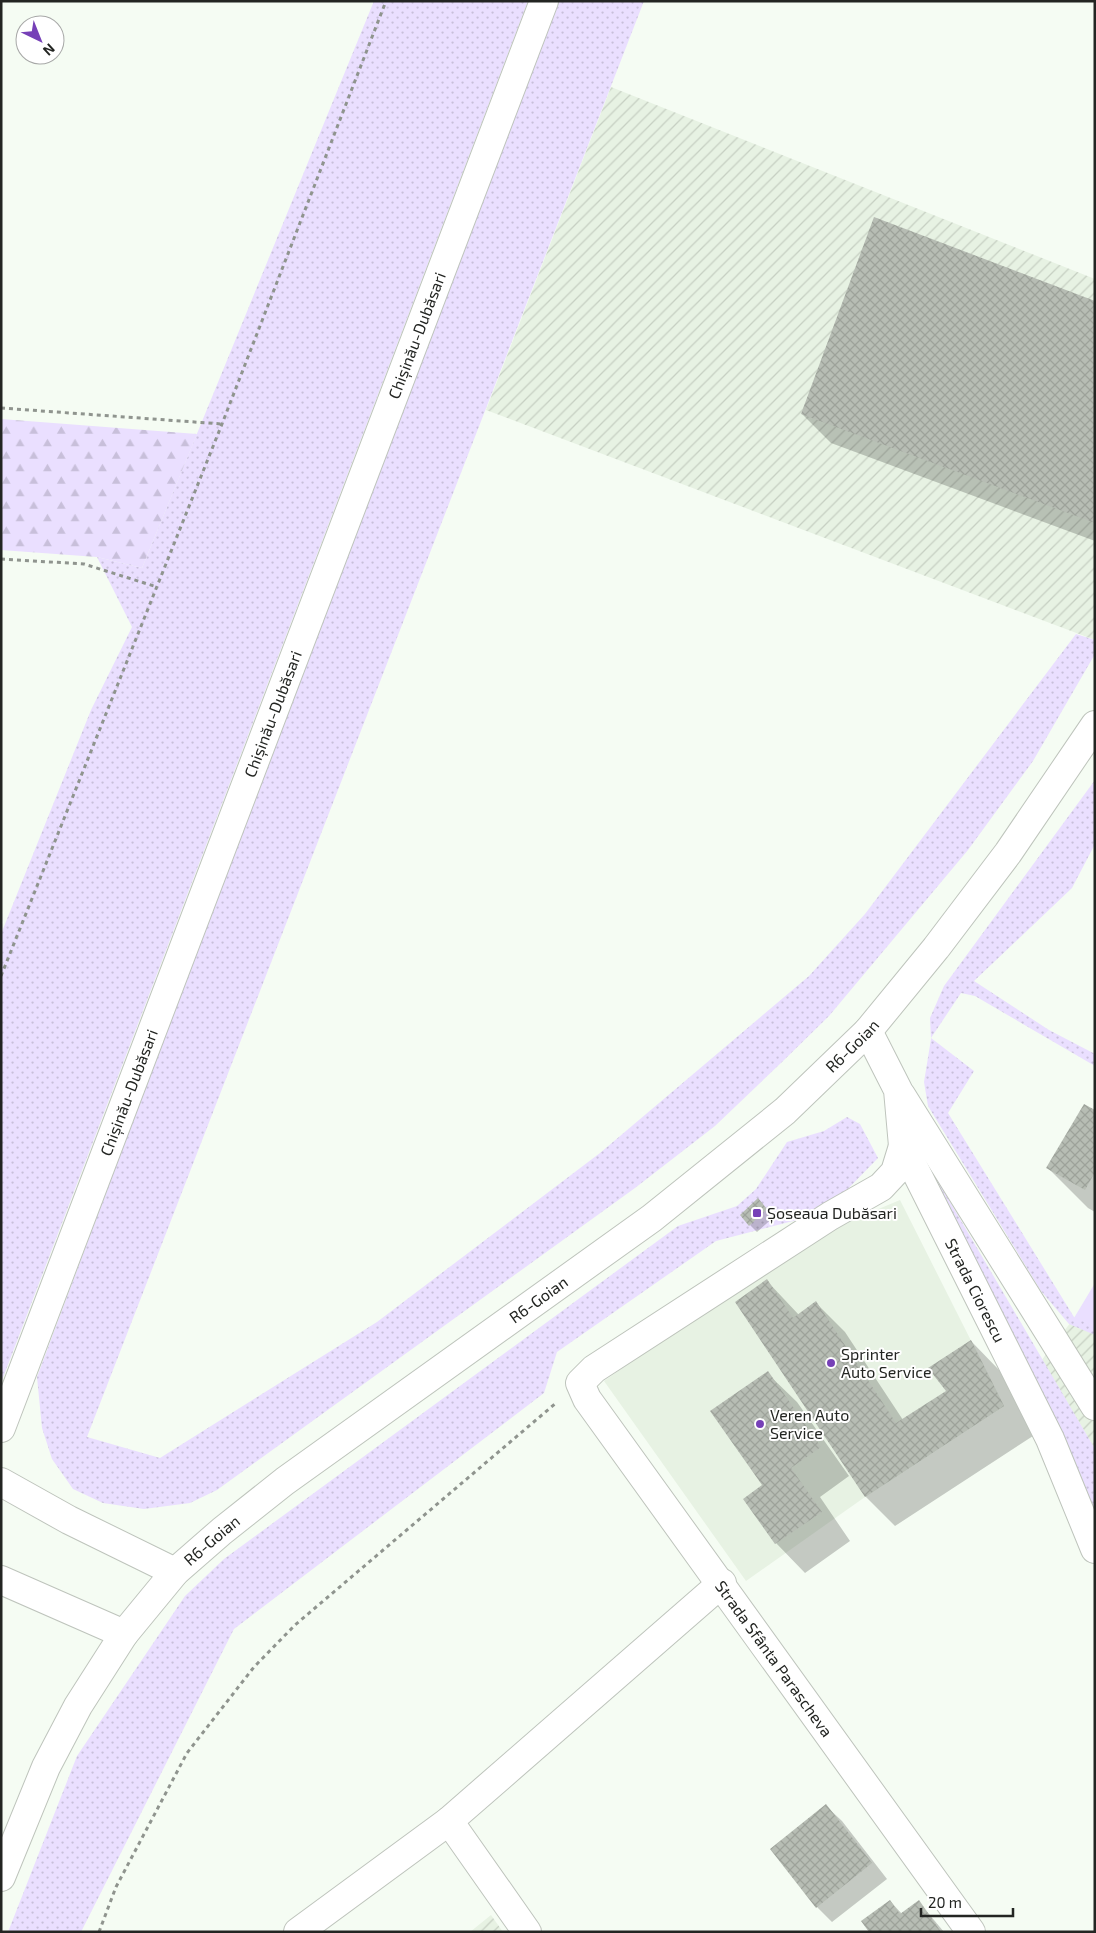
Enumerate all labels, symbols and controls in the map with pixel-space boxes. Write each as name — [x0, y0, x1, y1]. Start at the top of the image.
north arrow — [15, 15, 65, 65]
text: N — [40, 40, 59, 60]
street label: Chișinău-Dubăsari — [384, 269, 449, 401]
street label: Chișinău-Dubăsari — [240, 648, 305, 780]
street label: R6-Goian — [821, 1015, 883, 1076]
street label: Chișinău-Dubăsari — [96, 1026, 161, 1158]
place label: Șoseaua Dubăsari — [767, 1203, 897, 1224]
marker: Șoseaua Dubăsari — [751, 1207, 763, 1219]
street label: Strada Ciorescu — [942, 1235, 1010, 1345]
street label: R6-Goian — [505, 1272, 571, 1326]
place label: Sprinter Auto Service — [841, 1344, 932, 1381]
marker: Sprinter Auto Service — [825, 1357, 837, 1369]
place label: Veren Auto Service — [770, 1405, 849, 1442]
marker: Veren Auto Service — [754, 1418, 766, 1430]
street label: R6-Goian — [180, 1511, 243, 1569]
street label: Strada Sfânta Parascheva — [712, 1577, 837, 1740]
scale bar — [921, 1886, 1014, 1918]
text: 20 m — [928, 1893, 962, 1911]

